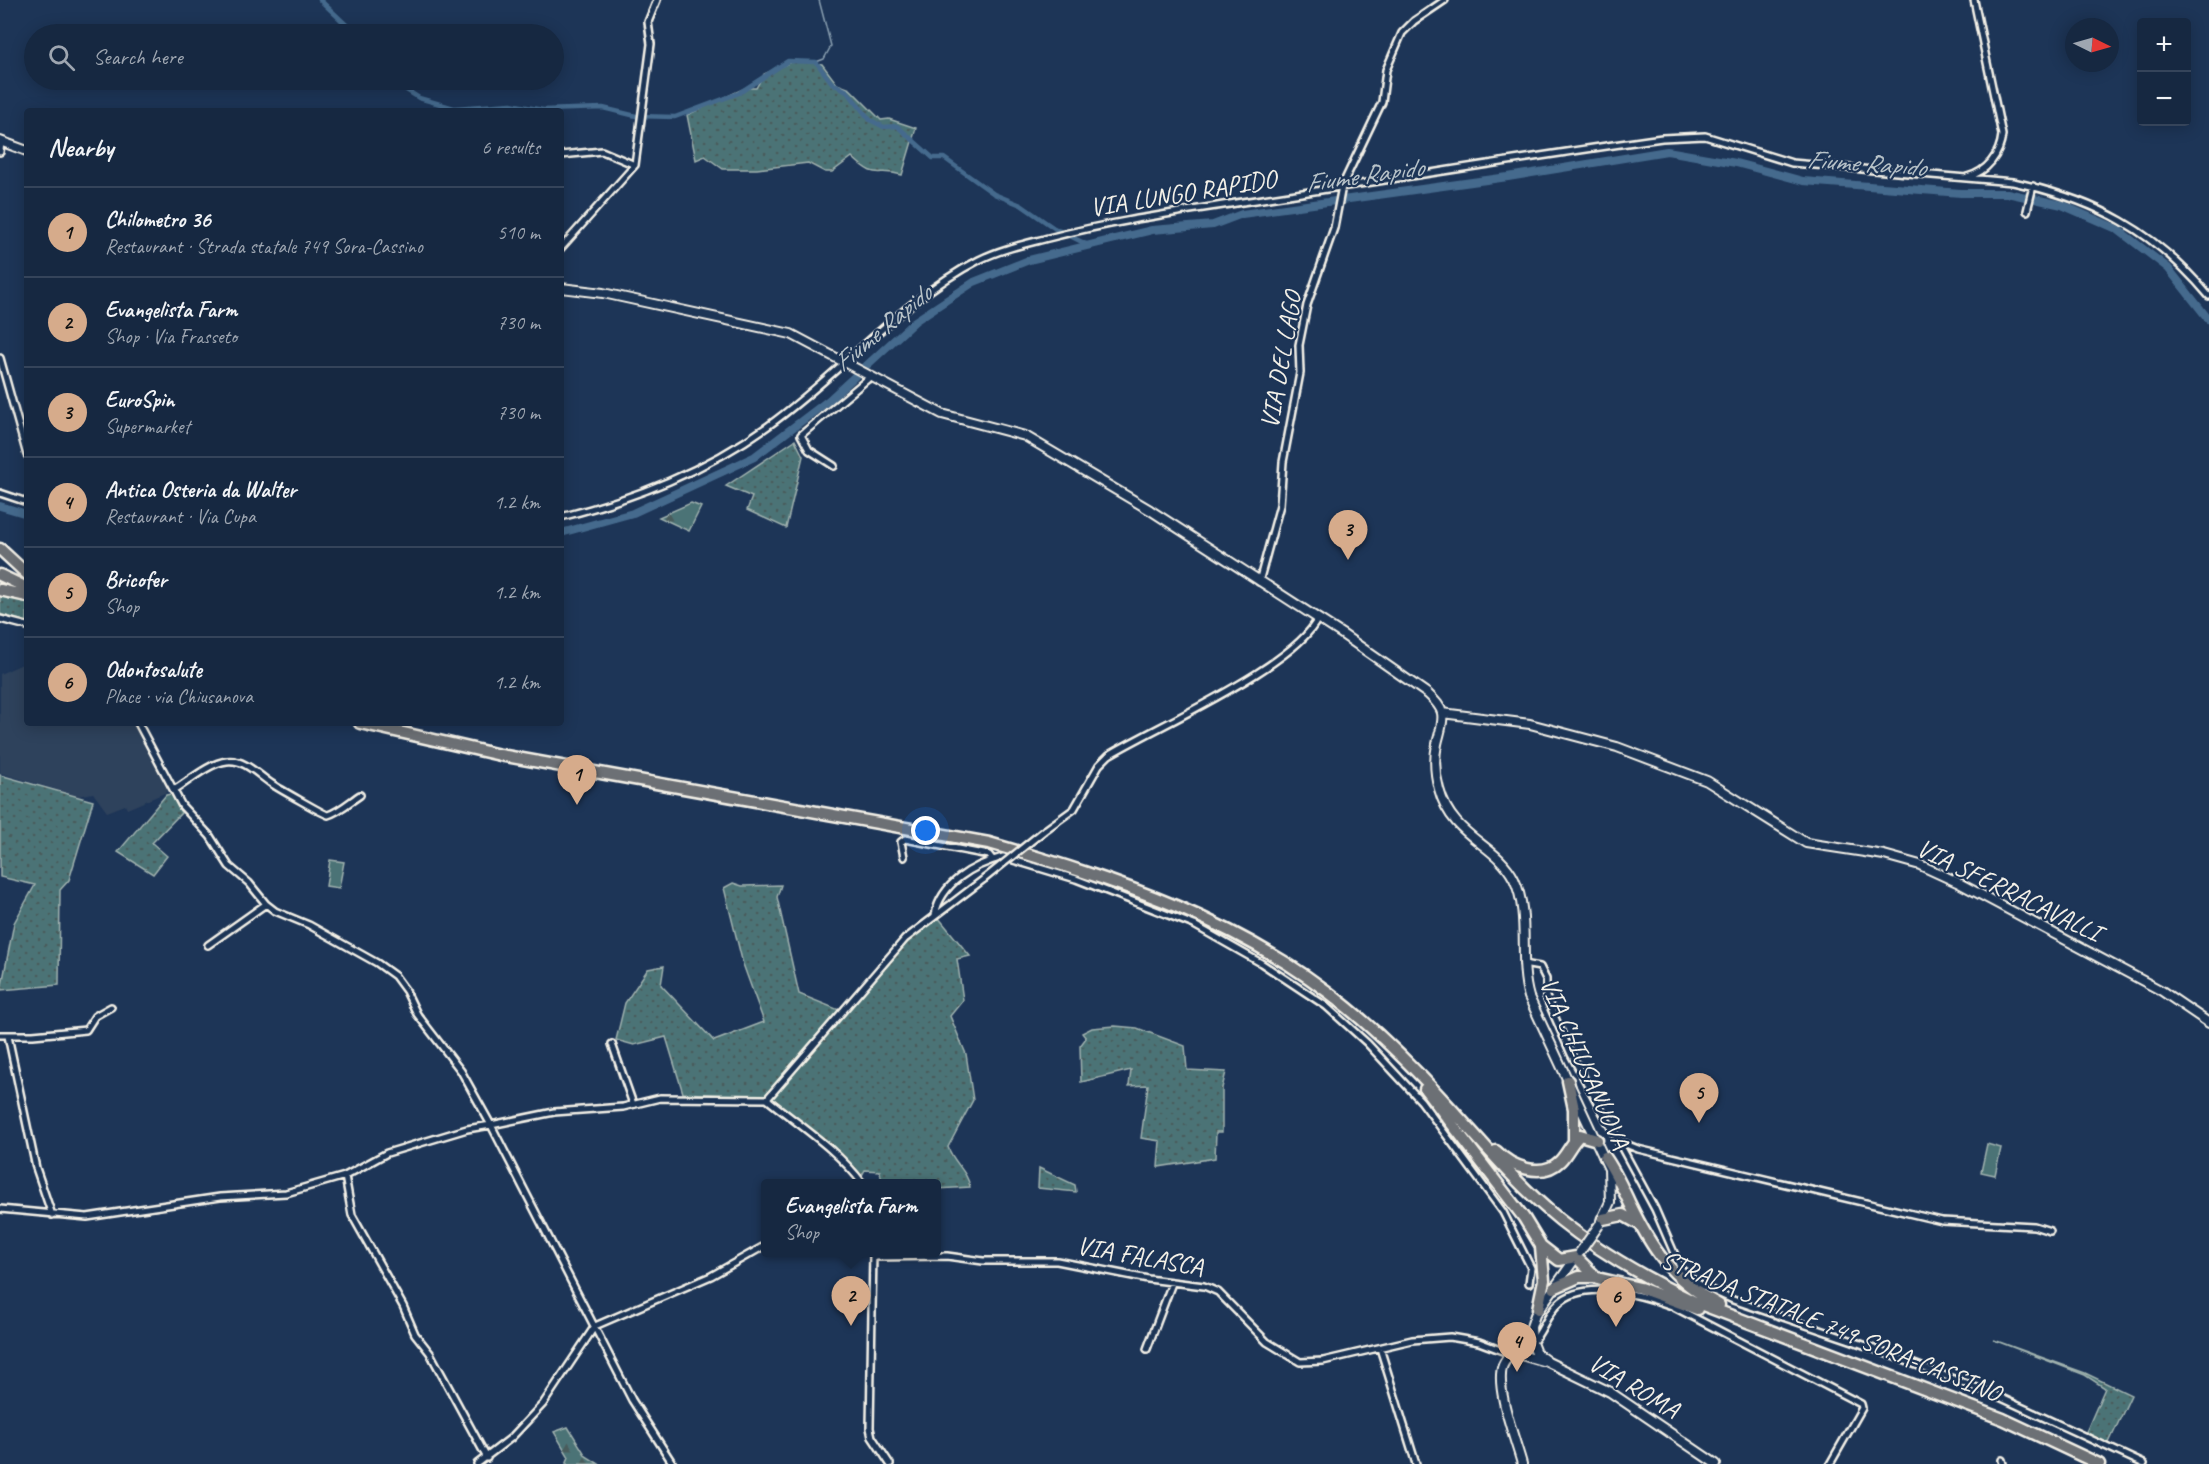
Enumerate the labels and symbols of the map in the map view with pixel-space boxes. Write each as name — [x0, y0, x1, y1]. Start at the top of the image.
north arrow — [2065, 18, 2119, 72]
water label: Fiume Rapido — [1806, 142, 1930, 184]
water label: Fiume Rapido — [1303, 149, 1429, 200]
street label: VIA LUNGO RAPIDO — [1087, 161, 1282, 224]
water label: Fiume Rapido — [826, 275, 941, 379]
street label: VIA DEL LAGO — [1253, 286, 1310, 431]
pin: 3 — [1328, 510, 1368, 560]
pin: 1 — [558, 756, 596, 805]
your location — [911, 816, 940, 845]
street label: VIA SFERRACAVALLI — [1911, 831, 2112, 951]
street label: VIA CHIUSANUOVA — [1533, 972, 1638, 1154]
pin: 5 — [1680, 1074, 1718, 1123]
street label: VIA FALASCA — [1074, 1229, 1207, 1283]
street label: STRADA STATALE 749 SORA-CASSINO — [1656, 1243, 2009, 1411]
pin: 2 — [832, 1276, 870, 1326]
pin: 6 — [1596, 1278, 1636, 1327]
pin: 4 — [1498, 1322, 1537, 1372]
street label: VIA ROMA — [1583, 1346, 1687, 1427]

